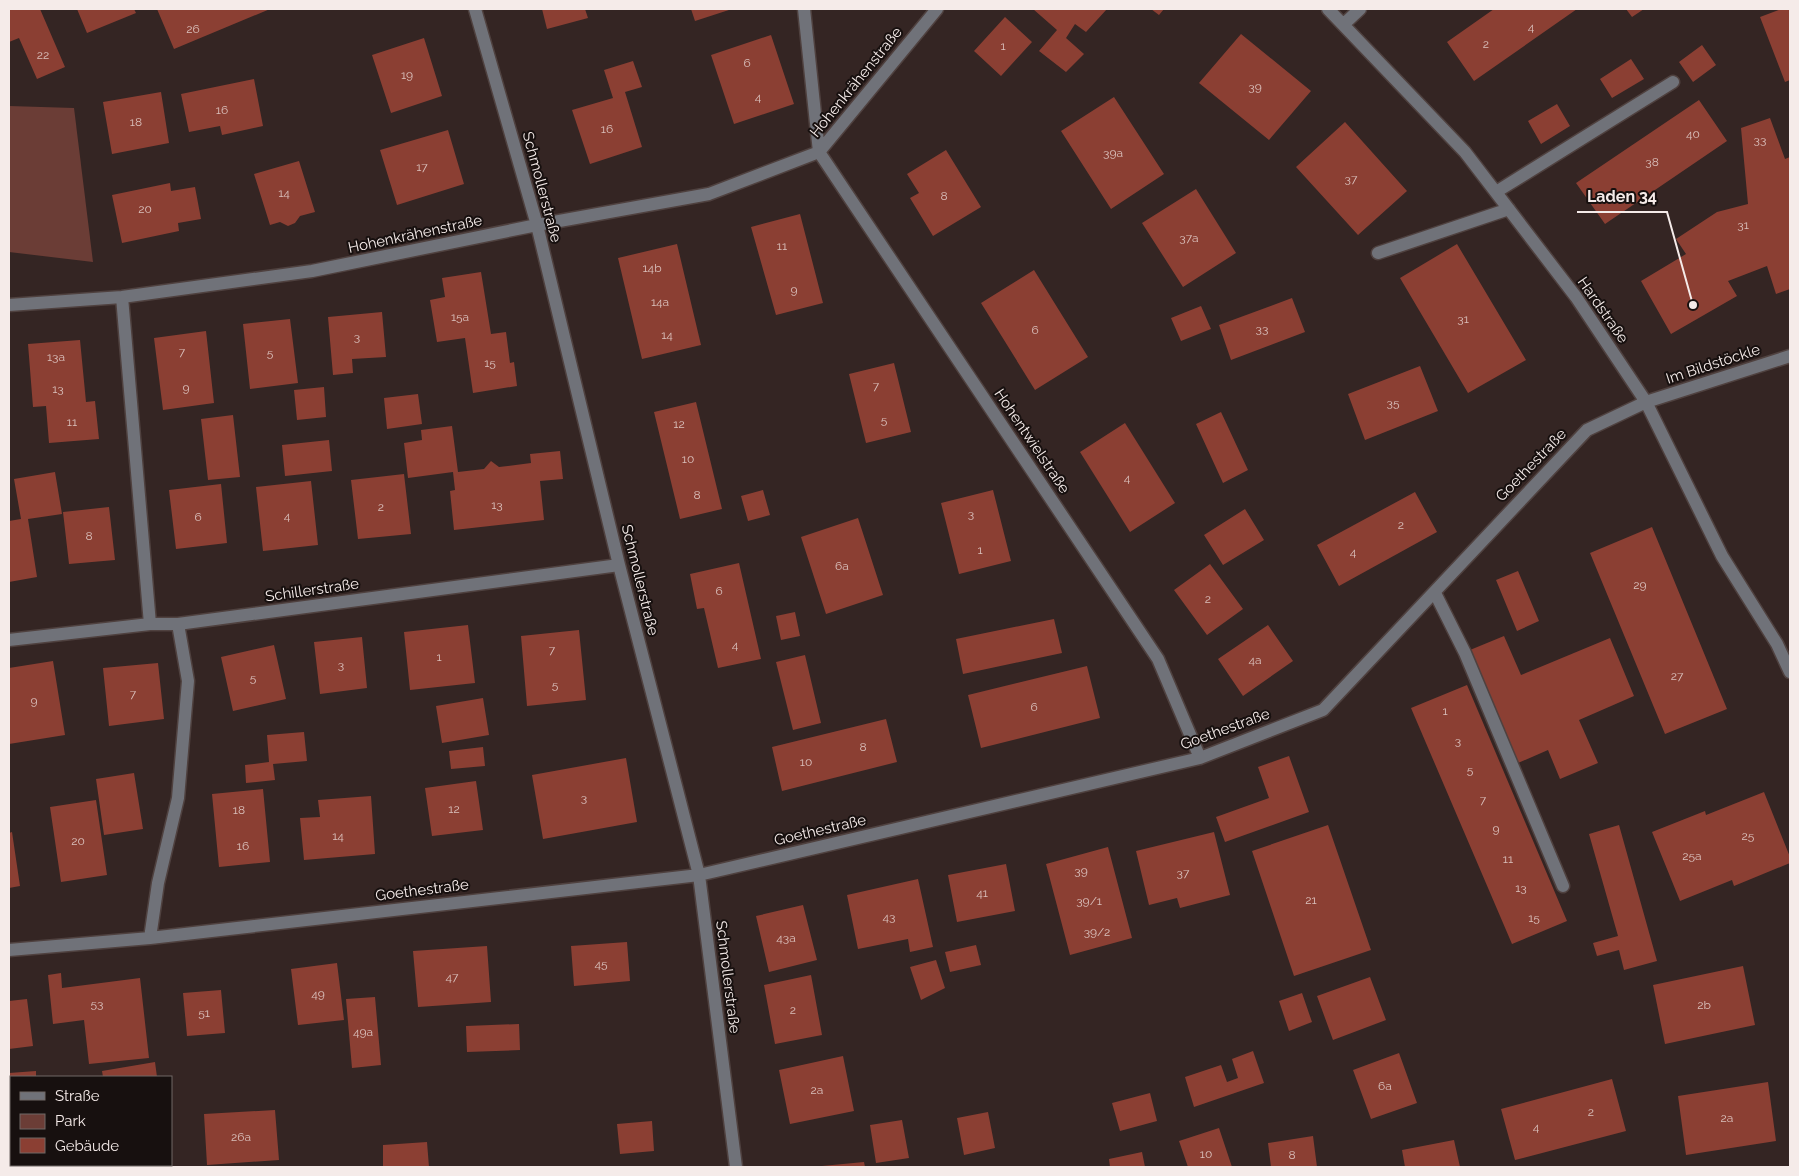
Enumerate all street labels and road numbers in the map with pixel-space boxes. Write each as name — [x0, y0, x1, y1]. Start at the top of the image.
street label: Hohenkrähenstraße — [806, 23, 906, 141]
street label: Schmollerstraße — [519, 130, 565, 244]
street label: Hohenkrähenstraße — [346, 211, 484, 257]
street label: Hardstraße — [1574, 274, 1632, 347]
street label: Im Bildstöckle — [1664, 340, 1763, 388]
street label: Hohentwielstraße — [990, 385, 1074, 497]
street label: Goethestraße — [1492, 425, 1570, 505]
street label: Schmollerstraße — [618, 523, 663, 638]
street label: Schillerstraße — [264, 574, 360, 605]
street label: Goethestraße — [1178, 704, 1272, 753]
street label: Goethestraße — [772, 811, 868, 849]
street label: Goethestraße — [374, 875, 470, 905]
street label: Schmollerstraße — [712, 919, 744, 1035]

